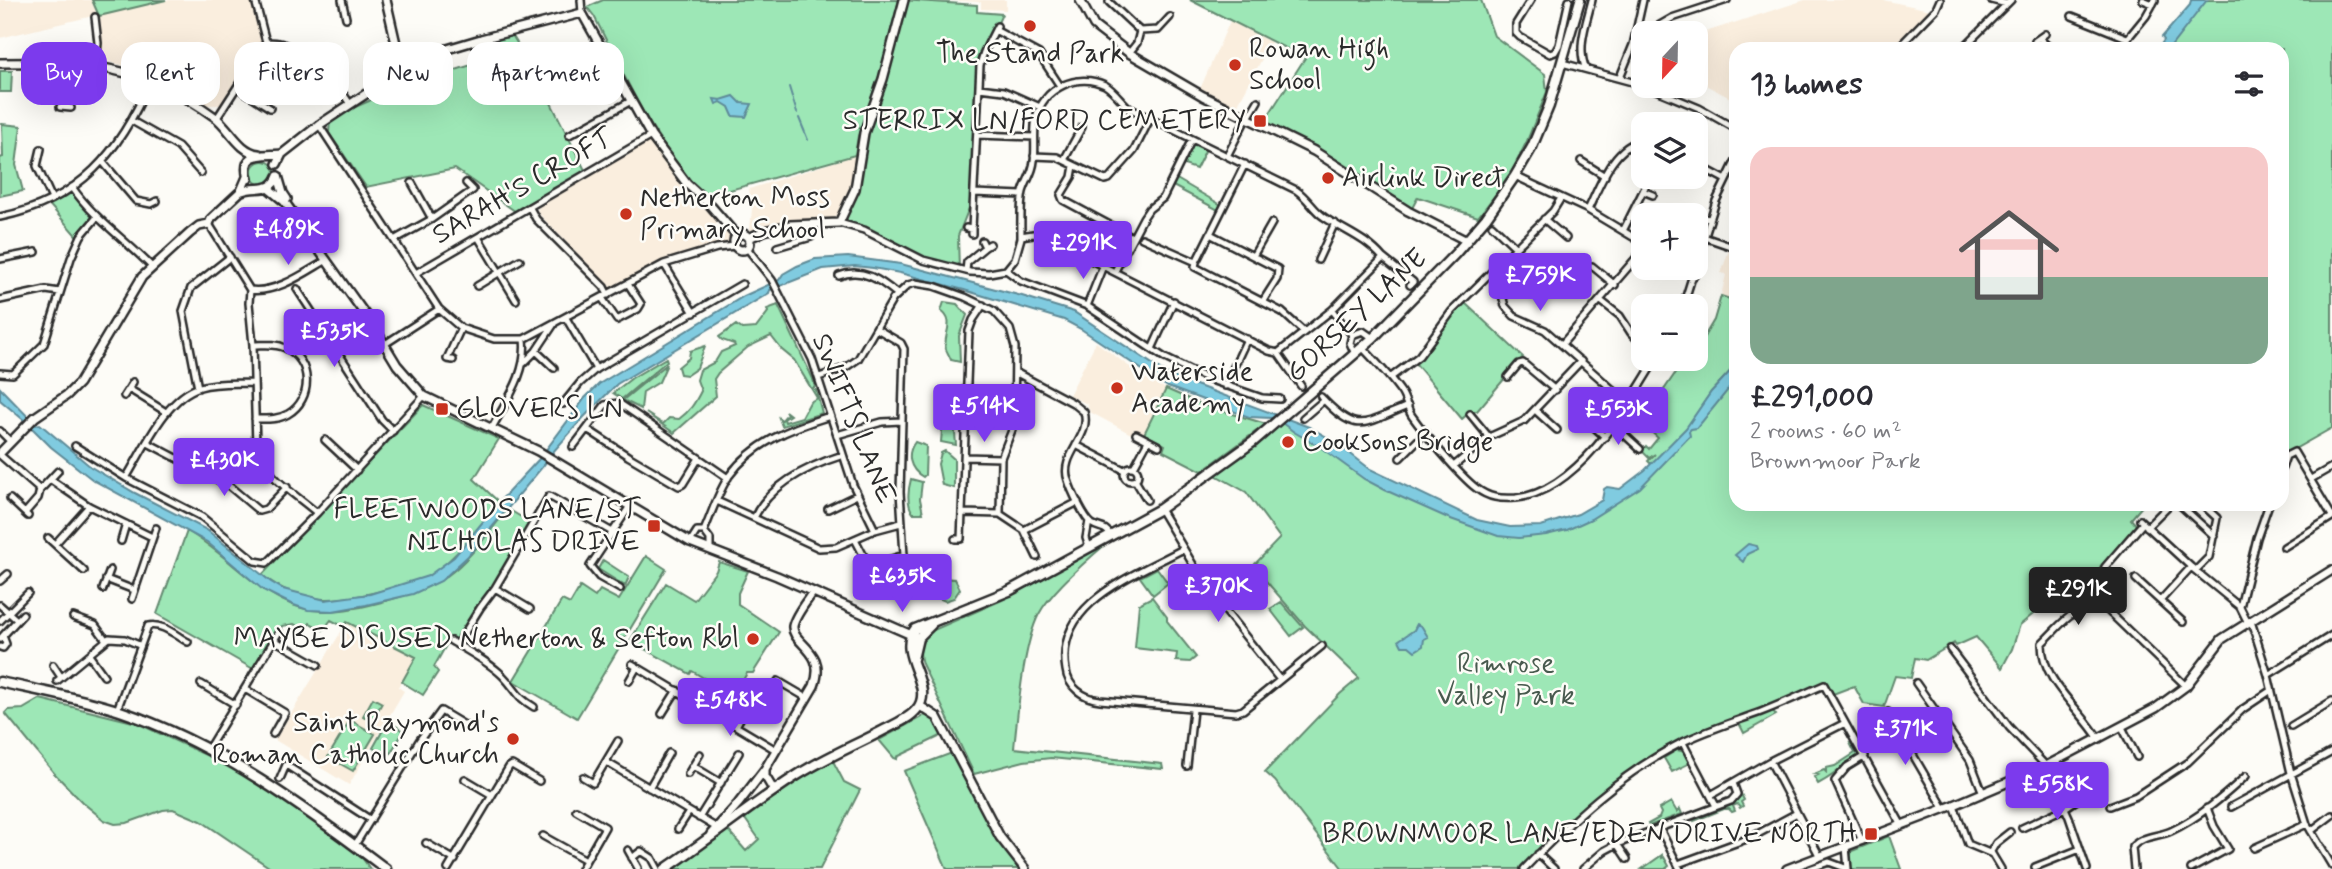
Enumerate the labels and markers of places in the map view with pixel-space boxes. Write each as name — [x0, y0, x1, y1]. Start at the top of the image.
marker: The Stand Park — [1022, 18, 1038, 34]
place label: Rowan High School — [1249, 31, 1389, 100]
place label: The Stand Park — [936, 36, 1124, 73]
marker: Rowan High School — [1227, 57, 1243, 73]
place label: STERRIX LN/FORD CEMETERY — [843, 103, 1246, 140]
marker: STERRIX LN/FORD CEMETERY — [1252, 113, 1268, 129]
place label: Airlink Direct — [1342, 160, 1505, 197]
marker: Airlink Direct — [1320, 170, 1336, 186]
place label: Netherton Moss Primary School — [640, 180, 830, 249]
marker: Netherton Moss Primary School — [618, 206, 634, 222]
pin: £489K — [239, 208, 337, 267]
pin: £291K — [1034, 222, 1132, 281]
pin: £759K — [1491, 254, 1589, 313]
pin: £535K — [285, 310, 383, 369]
place label: Waterside Academy — [1131, 354, 1253, 423]
marker: Waterside Academy — [1109, 380, 1125, 396]
pin: £514K — [935, 384, 1033, 444]
pin: £553K — [1569, 388, 1667, 447]
place label: GLOVERS LN — [456, 391, 623, 428]
marker: GLOVERS LN — [434, 401, 450, 417]
place label: Cooksons Bridge — [1302, 424, 1493, 463]
marker: Cooksons Bridge — [1280, 434, 1296, 450]
pin: £430K — [175, 438, 273, 498]
place label: FLEETWOODS LANE/ST NICHOLAS DRIVE — [334, 492, 641, 561]
marker: FLEETWOODS LANE/ST NICHOLAS DRIVE — [646, 518, 662, 534]
pin: £635K — [853, 554, 951, 614]
pin: £370K — [1169, 564, 1267, 624]
pin: £291K — [2029, 568, 2127, 627]
place label: MAYBE DISUSED Netherton & Sefton Rbl — [234, 621, 739, 658]
marker: MAYBE DISUSED Netherton & Sefton Rbl — [745, 631, 761, 647]
pin: £548K — [681, 678, 779, 738]
place label: Saint Raymond's Roman Catholic Church — [212, 705, 499, 774]
pin: £371K — [1856, 708, 1954, 767]
marker: Saint Raymond's Roman Catholic Church — [505, 731, 521, 747]
pin: £558K — [2008, 762, 2106, 822]
place label: BROWNMOOR LANE/EDEN DRIVE NORTH — [1322, 816, 1857, 853]
marker: BROWNMOOR LANE/EDEN DRIVE NORTH — [1863, 826, 1879, 842]

